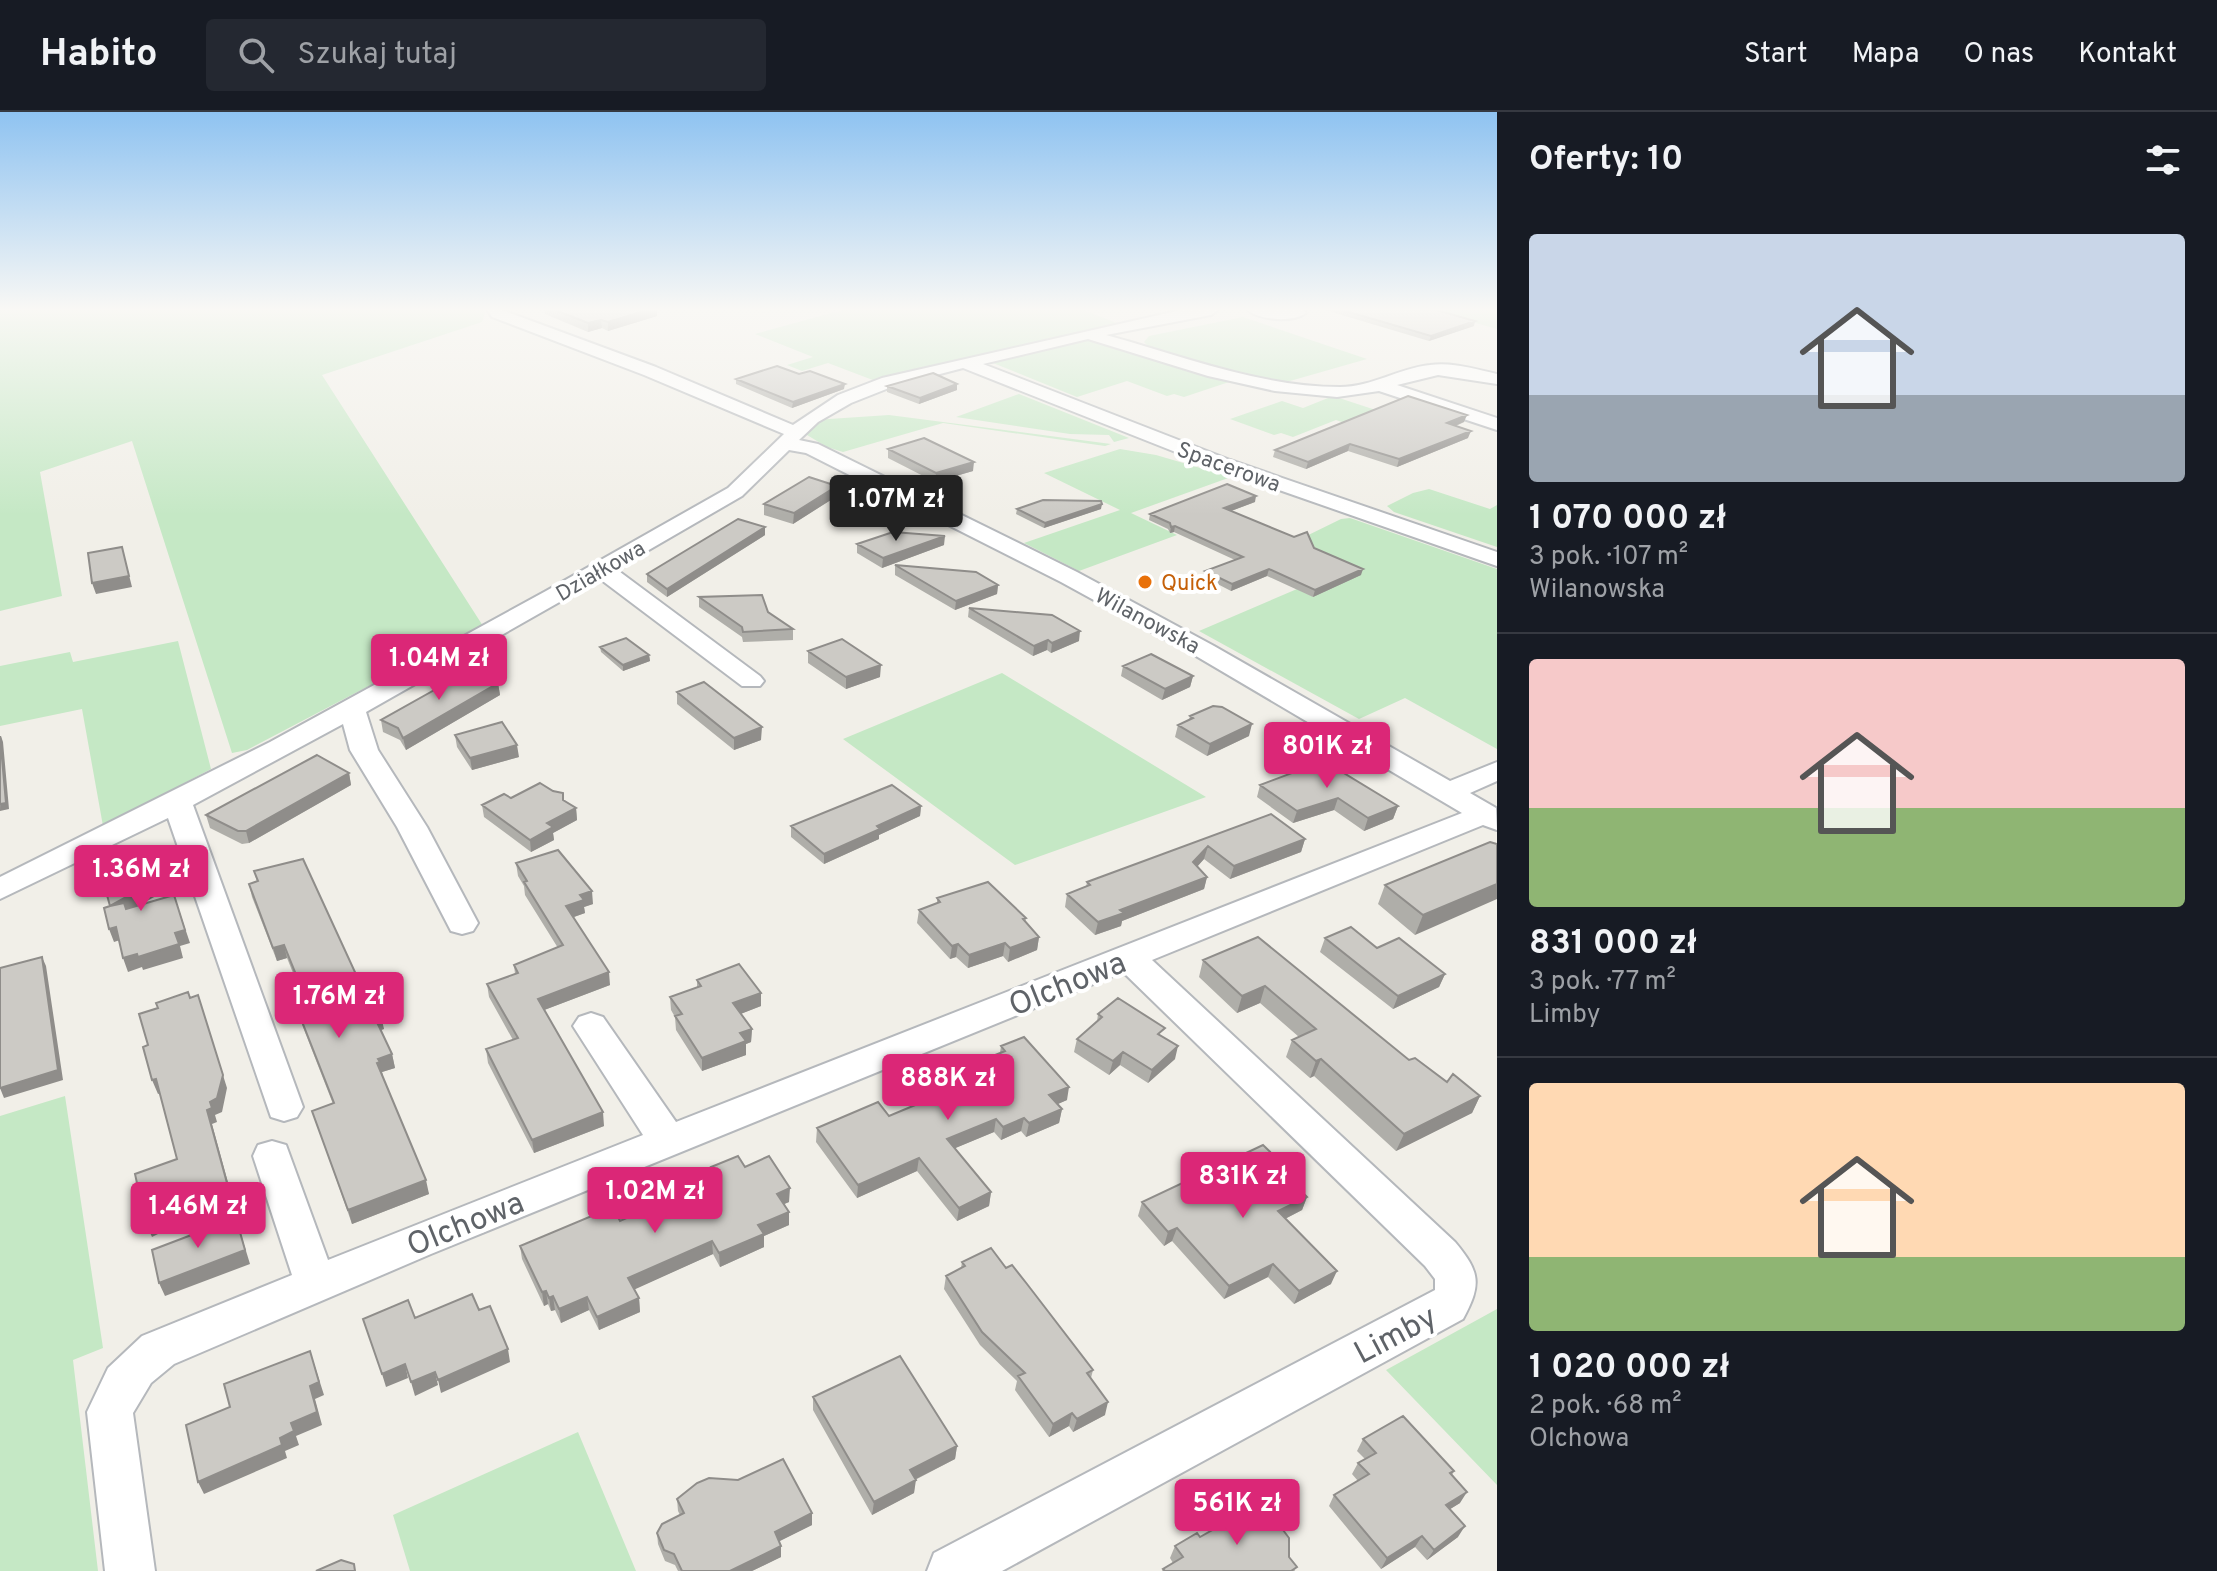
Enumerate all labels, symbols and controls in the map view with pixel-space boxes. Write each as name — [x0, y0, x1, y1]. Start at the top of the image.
search box — [206, 19, 766, 91]
text: Habito — [40, 31, 158, 80]
icon: search — [234, 33, 278, 77]
text: Szukaj tutaj — [298, 37, 457, 74]
text: Start — [1744, 37, 1808, 73]
text: Mapa — [1852, 37, 1919, 73]
text: O nas — [1963, 37, 2034, 73]
text: Kontakt — [2078, 37, 2177, 73]
icon: filters — [2141, 138, 2185, 182]
text: Oferty: 10 — [1529, 139, 1683, 182]
icon: home — [1785, 286, 1929, 430]
street label: Spacerowa — [1173, 437, 1284, 500]
pin: 1.07M zł — [813, 475, 979, 543]
text: 1.07M zł — [848, 484, 944, 517]
text: 1 070 000 zł — [1529, 498, 1726, 541]
street label: Działkowa — [552, 536, 651, 609]
text: 3 pok. · 107 m² — [1529, 541, 1688, 574]
place label: Quick — [1161, 571, 1218, 598]
marker: Quick — [1136, 573, 1154, 591]
text: Wilanowska — [1529, 574, 1665, 607]
street label: Wilanowska — [1090, 583, 1204, 661]
pin: 1.04M zł — [356, 634, 522, 702]
text: 1.04M zł — [389, 643, 489, 676]
icon: home — [1785, 711, 1929, 855]
pin: 801K zł — [1253, 722, 1401, 790]
text: 801K zł — [1282, 731, 1372, 764]
pin: 1.36M zł — [58, 845, 224, 913]
text: 1.36M zł — [92, 854, 190, 887]
text: 831 000 zł — [1529, 923, 1697, 966]
street label: Olchowa — [1004, 944, 1133, 1027]
text: 3 pok. · 77 m² — [1529, 966, 1676, 999]
pin: 1.76M zł — [256, 972, 422, 1040]
text: 1.76M zł — [293, 981, 385, 1014]
text: Limby — [1529, 999, 1600, 1032]
pin: 888K zł — [874, 1054, 1022, 1122]
text: 888K zł — [900, 1063, 996, 1096]
icon: home — [1785, 1135, 1929, 1279]
pin: 831K zł — [1169, 1152, 1317, 1220]
text: 831K zł — [1199, 1161, 1287, 1194]
pin: 1.02M zł — [572, 1167, 738, 1235]
text: 1.02M zł — [605, 1176, 705, 1209]
pin: 1.46M zł — [115, 1182, 281, 1250]
street label: Olchowa — [402, 1184, 531, 1267]
text: 1.46M zł — [149, 1191, 247, 1224]
street label: Limby — [1348, 1298, 1445, 1375]
text: 1 020 000 zł — [1529, 1347, 1729, 1390]
text: 2 pok. · 68 m² — [1529, 1390, 1682, 1423]
text: Olchowa — [1529, 1423, 1629, 1456]
pin: 561K zł — [1163, 1479, 1311, 1547]
text: 561K zł — [1193, 1488, 1281, 1521]

